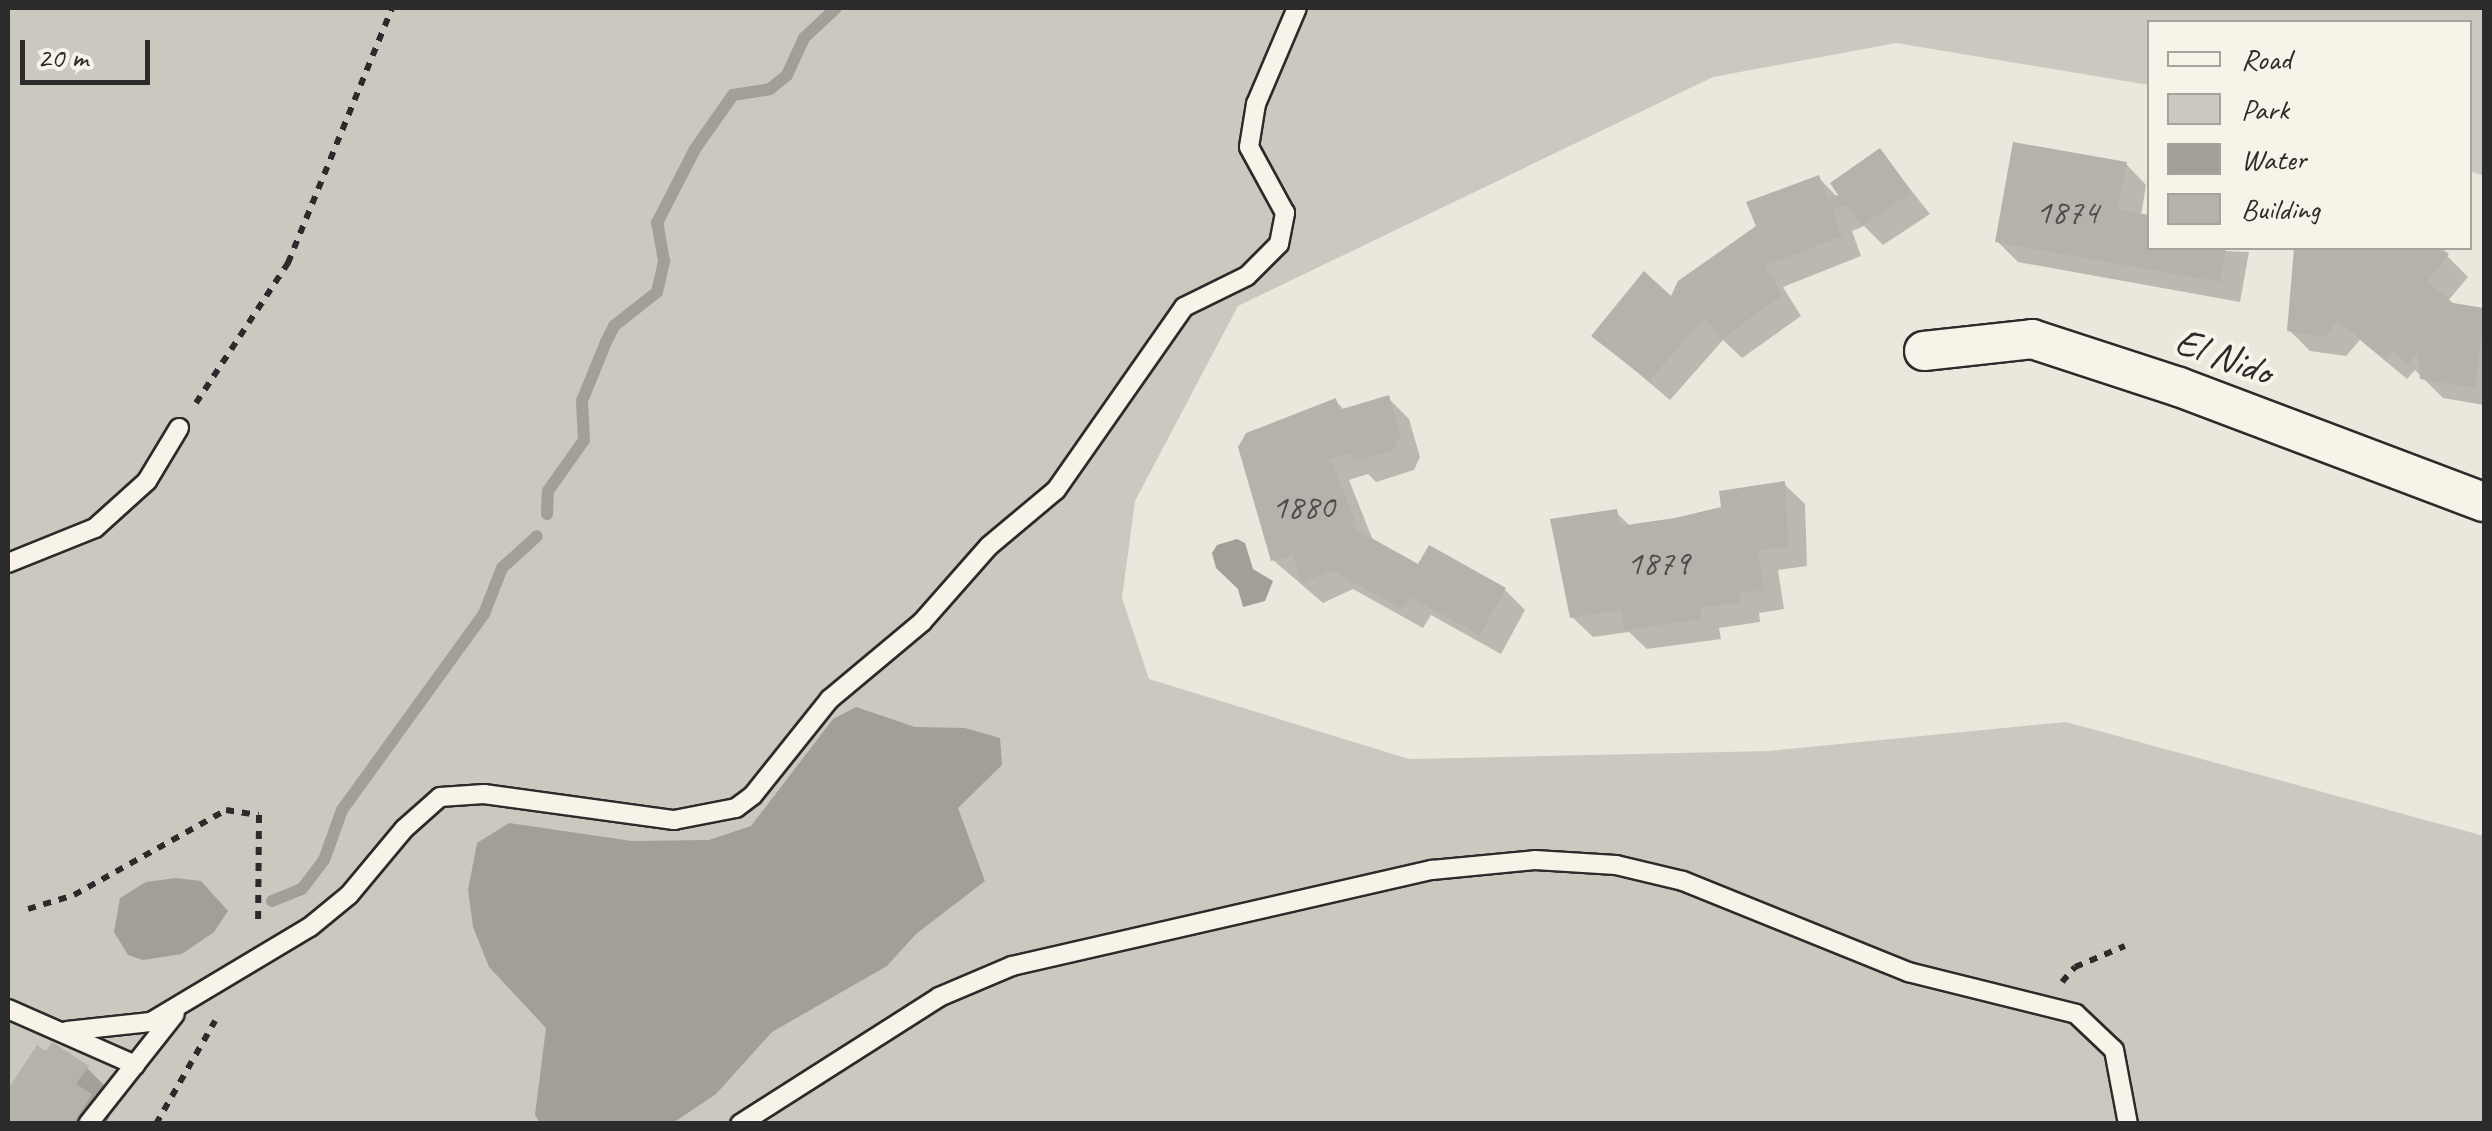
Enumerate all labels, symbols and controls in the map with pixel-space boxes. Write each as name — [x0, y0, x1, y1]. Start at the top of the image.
scale bar — [25, 20, 155, 82]
legend — [2147, 20, 2472, 250]
text: 20 m — [37, 38, 88, 76]
text: Road — [2241, 40, 2291, 78]
text: Park — [2241, 90, 2289, 128]
text: Water — [2241, 140, 2306, 178]
text: Building — [2241, 190, 2320, 228]
house number: 1874 — [2036, 191, 2098, 233]
street label: El Nido — [2169, 316, 2279, 396]
house number: 1880 — [1272, 486, 1334, 528]
house number: 1879 — [1627, 542, 1689, 584]

